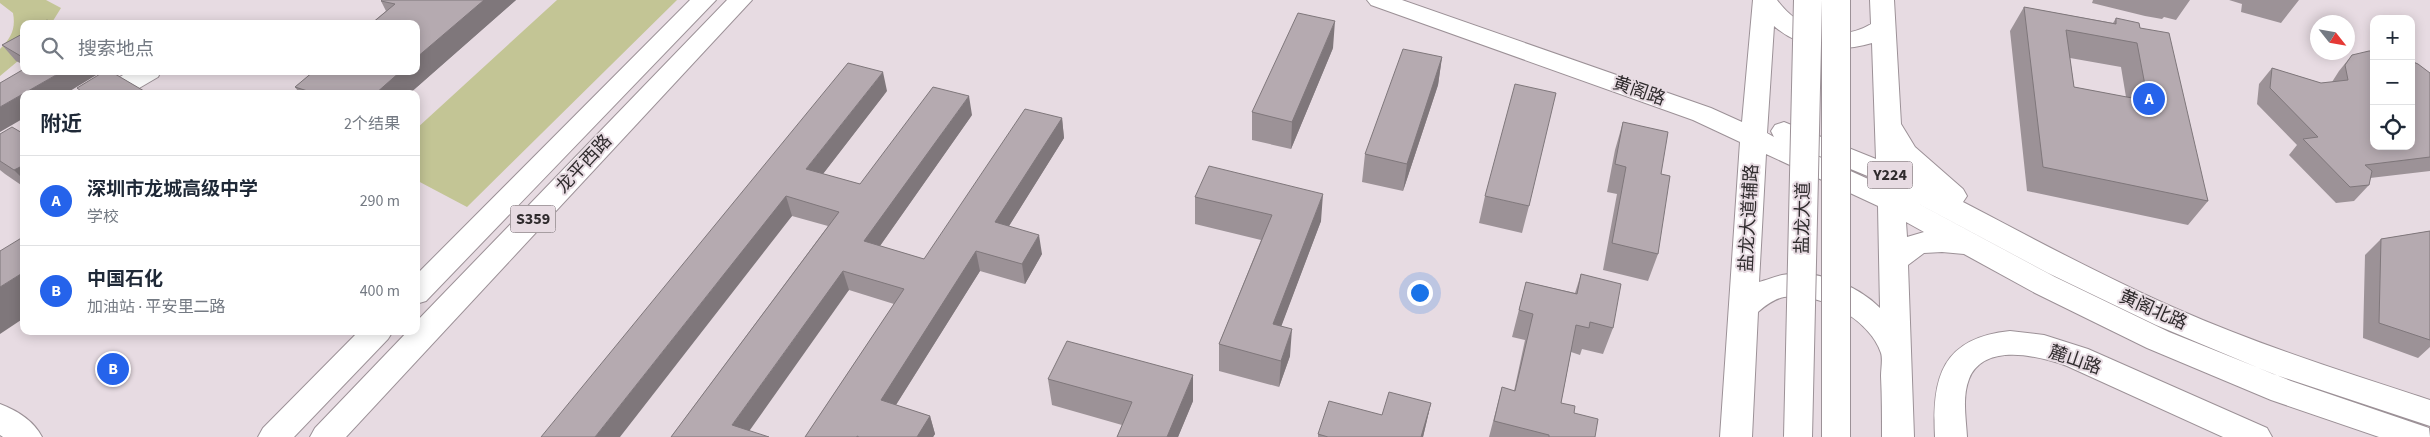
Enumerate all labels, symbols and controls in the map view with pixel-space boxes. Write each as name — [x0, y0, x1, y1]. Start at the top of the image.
north arrow — [2310, 15, 2355, 60]
map controls — [2370, 15, 2415, 150]
button: + — [2370, 15, 2415, 60]
search box — [20, 20, 420, 75]
icon: search — [38, 34, 66, 62]
text: 搜索地点 — [78, 36, 154, 63]
button: − — [2370, 60, 2415, 105]
street label: 黄阁路 — [1609, 70, 1669, 112]
pin: A — [2133, 80, 2165, 118]
button: locate — [2370, 105, 2415, 150]
text: 附近 — [40, 109, 82, 139]
text: 2个结果 — [344, 113, 400, 135]
street label: 龙平西路 — [550, 129, 618, 199]
road number: Y224 — [1868, 162, 1912, 188]
street label: 盐龙大道辅路 — [1734, 163, 1764, 273]
text: 深圳市龙城高级中学 — [87, 176, 258, 203]
street label: 盐龙大道 — [1790, 182, 1816, 254]
text: A — [51, 190, 61, 212]
text: 290 m — [360, 190, 400, 212]
road number: S359 — [510, 205, 556, 232]
text: 学校 — [87, 206, 119, 228]
text: 中国石化 — [87, 266, 163, 293]
text: B — [51, 280, 61, 302]
text: 400 m — [360, 280, 400, 302]
your location — [1407, 280, 1433, 306]
street label: 黄阁北路 — [2115, 284, 2191, 336]
text: 加油站 · 平安里二路 — [87, 296, 225, 318]
street label: 麓山路 — [2045, 339, 2105, 381]
pin: B — [97, 350, 129, 388]

